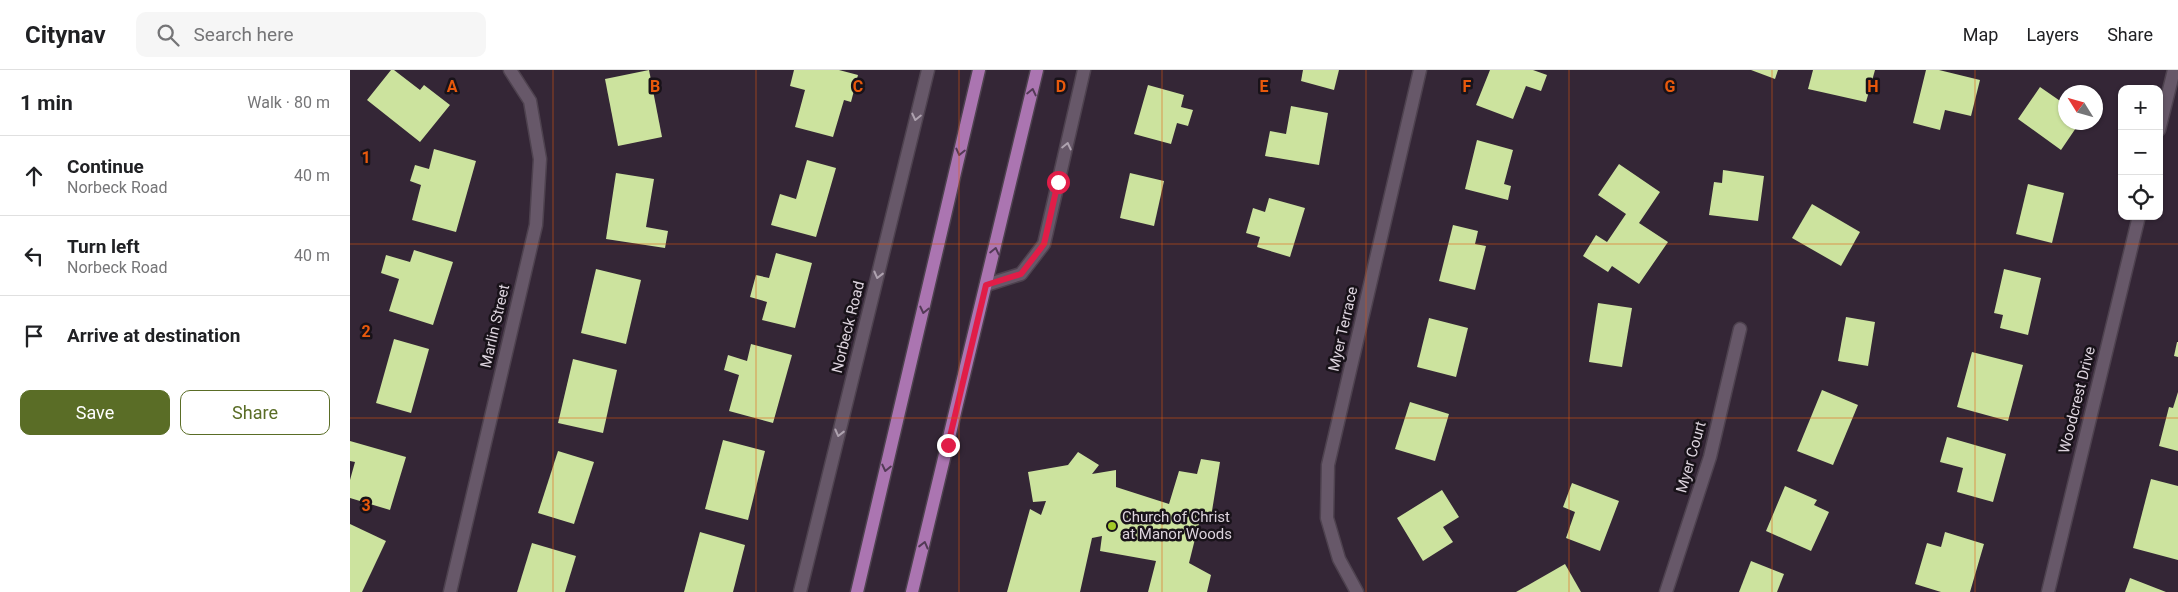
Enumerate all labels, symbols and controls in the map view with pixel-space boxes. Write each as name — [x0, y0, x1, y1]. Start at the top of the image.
search box — [136, 12, 486, 57]
text: Citynav — [25, 21, 106, 49]
icon: search — [154, 21, 182, 49]
text: Search here — [194, 23, 294, 46]
text: Map — [1963, 24, 1998, 45]
text: Layers — [2026, 24, 2079, 45]
text: Share — [2107, 24, 2153, 45]
text: A — [447, 77, 458, 96]
text: B — [650, 77, 660, 96]
text: C — [853, 77, 863, 96]
text: D — [1056, 77, 1066, 96]
text: E — [1260, 77, 1269, 96]
text: F — [1463, 77, 1472, 96]
text: G — [1665, 77, 1676, 96]
text: H — [1867, 77, 1879, 96]
north arrow — [2058, 85, 2103, 130]
map controls — [2118, 85, 2163, 220]
button: + — [2118, 85, 2163, 130]
one-way arrow — [1026, 88, 1037, 97]
text: 1 min — [20, 91, 73, 115]
text: Walk · 80 m — [247, 93, 330, 112]
one-way arrow — [911, 113, 922, 122]
button: − — [2118, 130, 2163, 175]
one-way arrow — [1061, 141, 1072, 150]
one-way arrow — [955, 147, 966, 156]
text: 1 — [361, 148, 371, 167]
text: Continue — [67, 155, 144, 178]
icon: ahead — [20, 162, 48, 190]
text: 40 m — [294, 166, 330, 185]
route start — [1047, 171, 1070, 194]
button: locate — [2118, 175, 2163, 220]
text: Norbeck Road — [67, 178, 168, 197]
text: Turn left — [67, 235, 140, 258]
icon: left — [20, 242, 48, 270]
text: 40 m — [294, 246, 330, 265]
one-way arrow — [989, 246, 1000, 255]
text: Norbeck Road — [67, 258, 168, 277]
one-way arrow — [873, 271, 884, 280]
street label: Norbeck Road — [828, 279, 868, 375]
street label: Marlin Street — [477, 282, 513, 370]
street label: Myer Terrace — [1324, 285, 1362, 373]
one-way arrow — [919, 306, 930, 315]
icon: arrive — [20, 322, 48, 350]
text: 2 — [361, 322, 371, 341]
text: Arrive at destination — [67, 324, 240, 347]
street label: Woodcrest Drive — [2055, 345, 2099, 455]
button: Save — [20, 390, 170, 435]
button: Share — [180, 390, 330, 435]
street label: Myer Court — [1672, 419, 1710, 495]
one-way arrow — [834, 429, 845, 438]
route end — [937, 434, 960, 457]
one-way arrow — [881, 464, 892, 473]
text: 3 — [361, 496, 371, 515]
place label: Church of Christ at Manor Woods — [1122, 508, 1232, 543]
marker: Church of Christ at Manor Woods — [1106, 520, 1118, 532]
one-way arrow — [918, 540, 929, 549]

